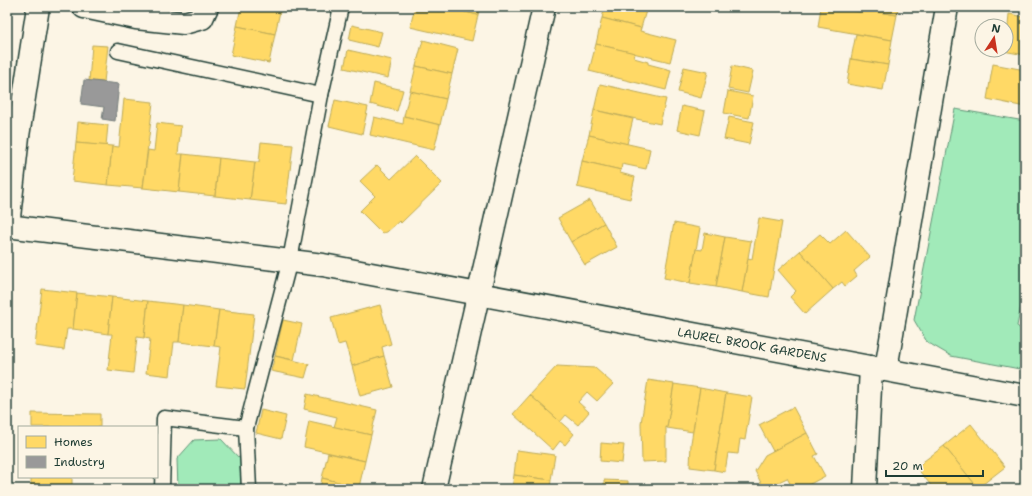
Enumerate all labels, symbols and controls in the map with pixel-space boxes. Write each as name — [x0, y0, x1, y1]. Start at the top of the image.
north arrow — [974, 18, 1014, 58]
text: N — [990, 20, 1002, 37]
street label: LAUREL BROOK GARDENS — [676, 324, 828, 366]
legend — [18, 426, 158, 478]
text: Homes — [54, 434, 93, 450]
scale bar — [886, 452, 983, 478]
text: Industry — [54, 454, 105, 470]
text: 20 m — [892, 458, 923, 474]

